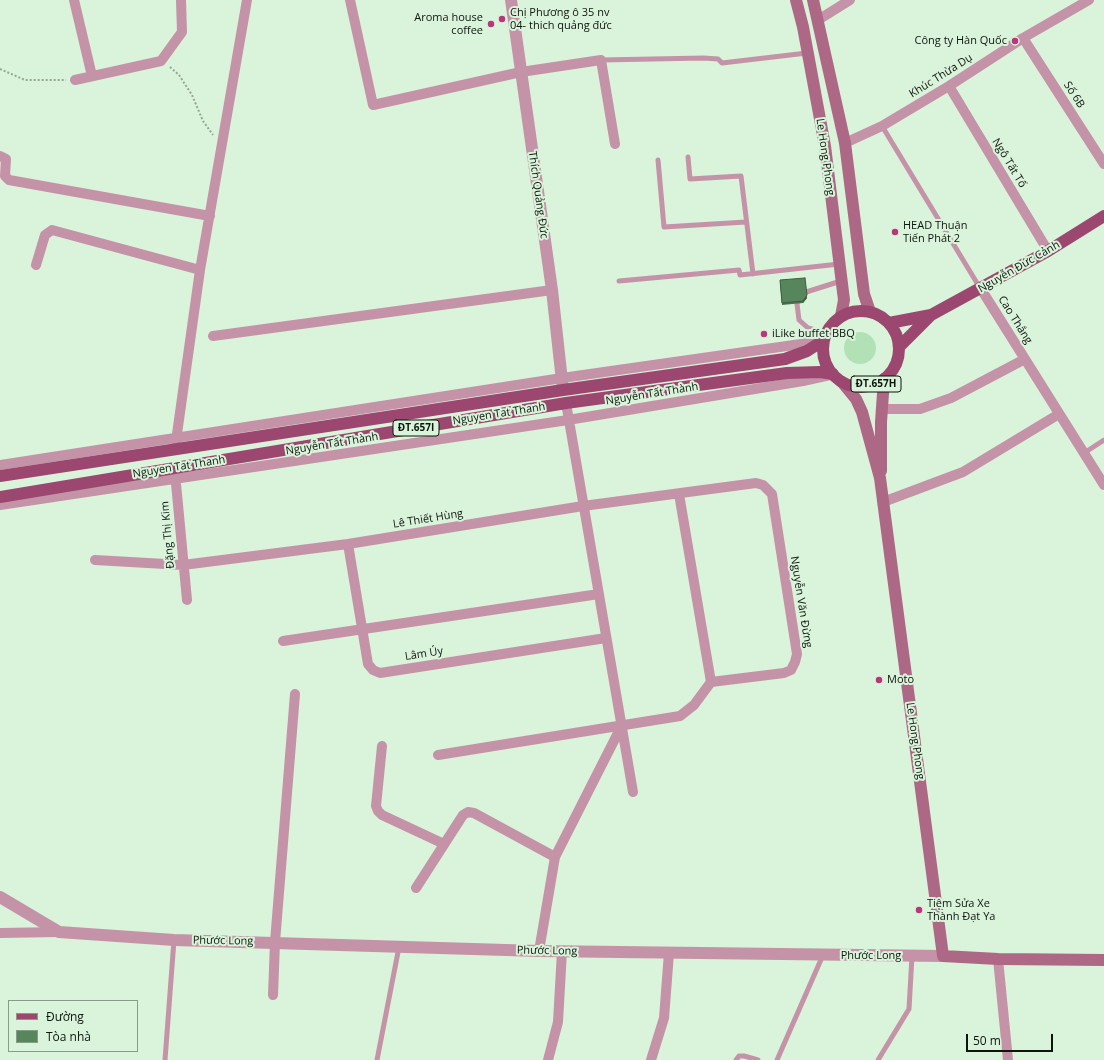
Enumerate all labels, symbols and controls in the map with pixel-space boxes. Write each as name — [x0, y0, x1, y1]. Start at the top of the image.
place label: Chị Phương ô 35 nv 04- thich quảng đức — [510, 6, 612, 32]
place label: Aroma house coffee — [414, 11, 483, 37]
marker: Chị Phương ô 35 nv 04- thich quảng đức — [497, 14, 507, 24]
marker: Aroma house coffee — [486, 19, 496, 29]
place label: Công ty Hàn Quốc — [915, 34, 1007, 48]
marker: Công ty Hàn Quốc — [1010, 36, 1020, 46]
street label: Khúc Thừa Dụ — [907, 51, 975, 101]
street label: Số 6B — [1061, 79, 1087, 111]
street label: Le Hong Phong — [813, 118, 837, 196]
street label: Ngô Tất Tố — [989, 136, 1029, 190]
street label: Thích Quảng Đức — [525, 151, 551, 239]
place label: HEAD Thuận Tiến Phát 2 — [903, 219, 967, 245]
marker: HEAD Thuận Tiến Phát 2 — [890, 227, 900, 237]
street label: Nguyễn Đức Cảnh — [976, 238, 1062, 296]
street label: Cao Thắng — [995, 294, 1035, 346]
place label: iLike buffet BBQ — [772, 327, 855, 341]
marker: iLike buffet BBQ — [759, 329, 769, 339]
road number: ĐT.657H — [851, 376, 901, 392]
street label: Nguyễn Tất Thành — [605, 380, 699, 408]
street label: Nguyen Tat Thanh — [452, 400, 546, 428]
road number: ĐT.657I — [393, 420, 439, 436]
street label: Nguyễn Tất Thành — [285, 430, 379, 458]
street label: Nguyen Tat Thanh — [132, 453, 226, 481]
street label: Đặng Thị Kim — [158, 501, 178, 569]
street label: Lê Thiết Hùng — [392, 507, 464, 531]
street label: Nguyễn Văn Đừng — [787, 555, 815, 649]
street label: Lâm Úy — [404, 644, 444, 664]
place label: Moto — [887, 673, 914, 687]
marker: Moto — [874, 675, 884, 685]
street label: Le Hong Phong — [903, 702, 927, 780]
place label: Tiệm Sửa Xe Thành Đạt Ya — [927, 897, 995, 923]
marker: Tiệm Sửa Xe Thành Đạt Ya — [914, 905, 924, 915]
street label: Phước Long — [193, 934, 253, 948]
street label: Phước Long — [517, 944, 577, 958]
street label: Phước Long — [841, 949, 901, 963]
legend — [8, 1000, 138, 1052]
text: Đường — [46, 1008, 84, 1025]
scale bar — [968, 1026, 1055, 1052]
text: Tòa nhà — [46, 1028, 91, 1045]
text: 50 m — [973, 1032, 1001, 1049]

